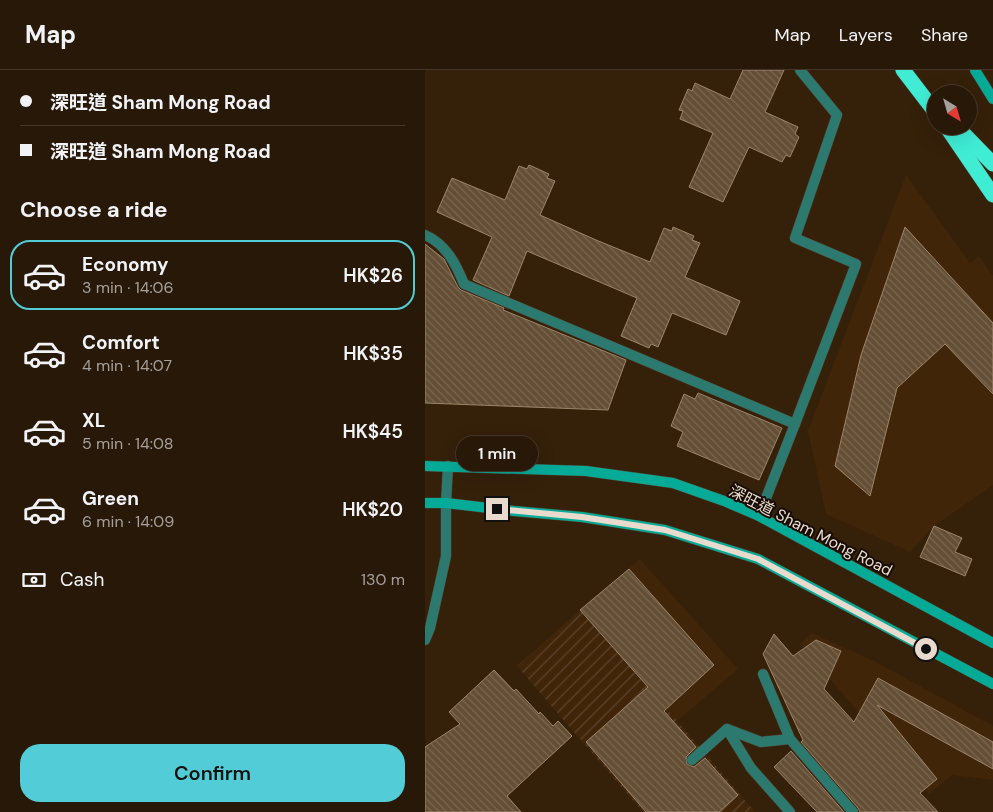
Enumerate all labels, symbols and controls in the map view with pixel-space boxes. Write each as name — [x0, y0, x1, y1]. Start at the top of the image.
text: Map — [25, 19, 76, 50]
text: Map — [775, 23, 811, 47]
text: Layers — [839, 23, 893, 47]
text: Share — [921, 23, 968, 47]
north arrow — [927, 85, 977, 135]
map controls — [927, 85, 977, 135]
text: 深旺道 Sham Mong Road — [50, 90, 271, 115]
text: 深旺道 Sham Mong Road — [50, 139, 271, 164]
text: Choose a ride — [20, 195, 168, 224]
text: Economy — [82, 252, 169, 277]
icon: car — [22, 253, 67, 298]
text: HK$26 — [343, 263, 403, 288]
text: 3 min · 14:06 — [82, 277, 174, 298]
text: Comfort — [82, 330, 160, 355]
icon: car — [22, 331, 67, 376]
text: HK$35 — [343, 341, 403, 366]
text: 4 min · 14:07 — [82, 355, 172, 376]
text: XL — [82, 408, 105, 433]
icon: car — [22, 409, 67, 454]
text: HK$45 — [342, 419, 403, 444]
text: 5 min · 14:08 — [82, 433, 174, 454]
callout: 1 min — [456, 436, 538, 472]
text: 1 min — [478, 443, 516, 464]
street label: 深旺道 Sham Mong Road — [726, 480, 896, 581]
text: Green — [82, 486, 139, 511]
icon: car — [22, 487, 67, 532]
text: HK$20 — [342, 497, 403, 522]
route end — [486, 498, 508, 520]
text: 6 min · 14:09 — [82, 511, 174, 532]
icon: cash — [20, 566, 48, 594]
text: Cash — [60, 567, 104, 592]
text: 130 m — [361, 569, 405, 590]
route start — [915, 638, 937, 660]
button: Confirm — [20, 744, 405, 802]

